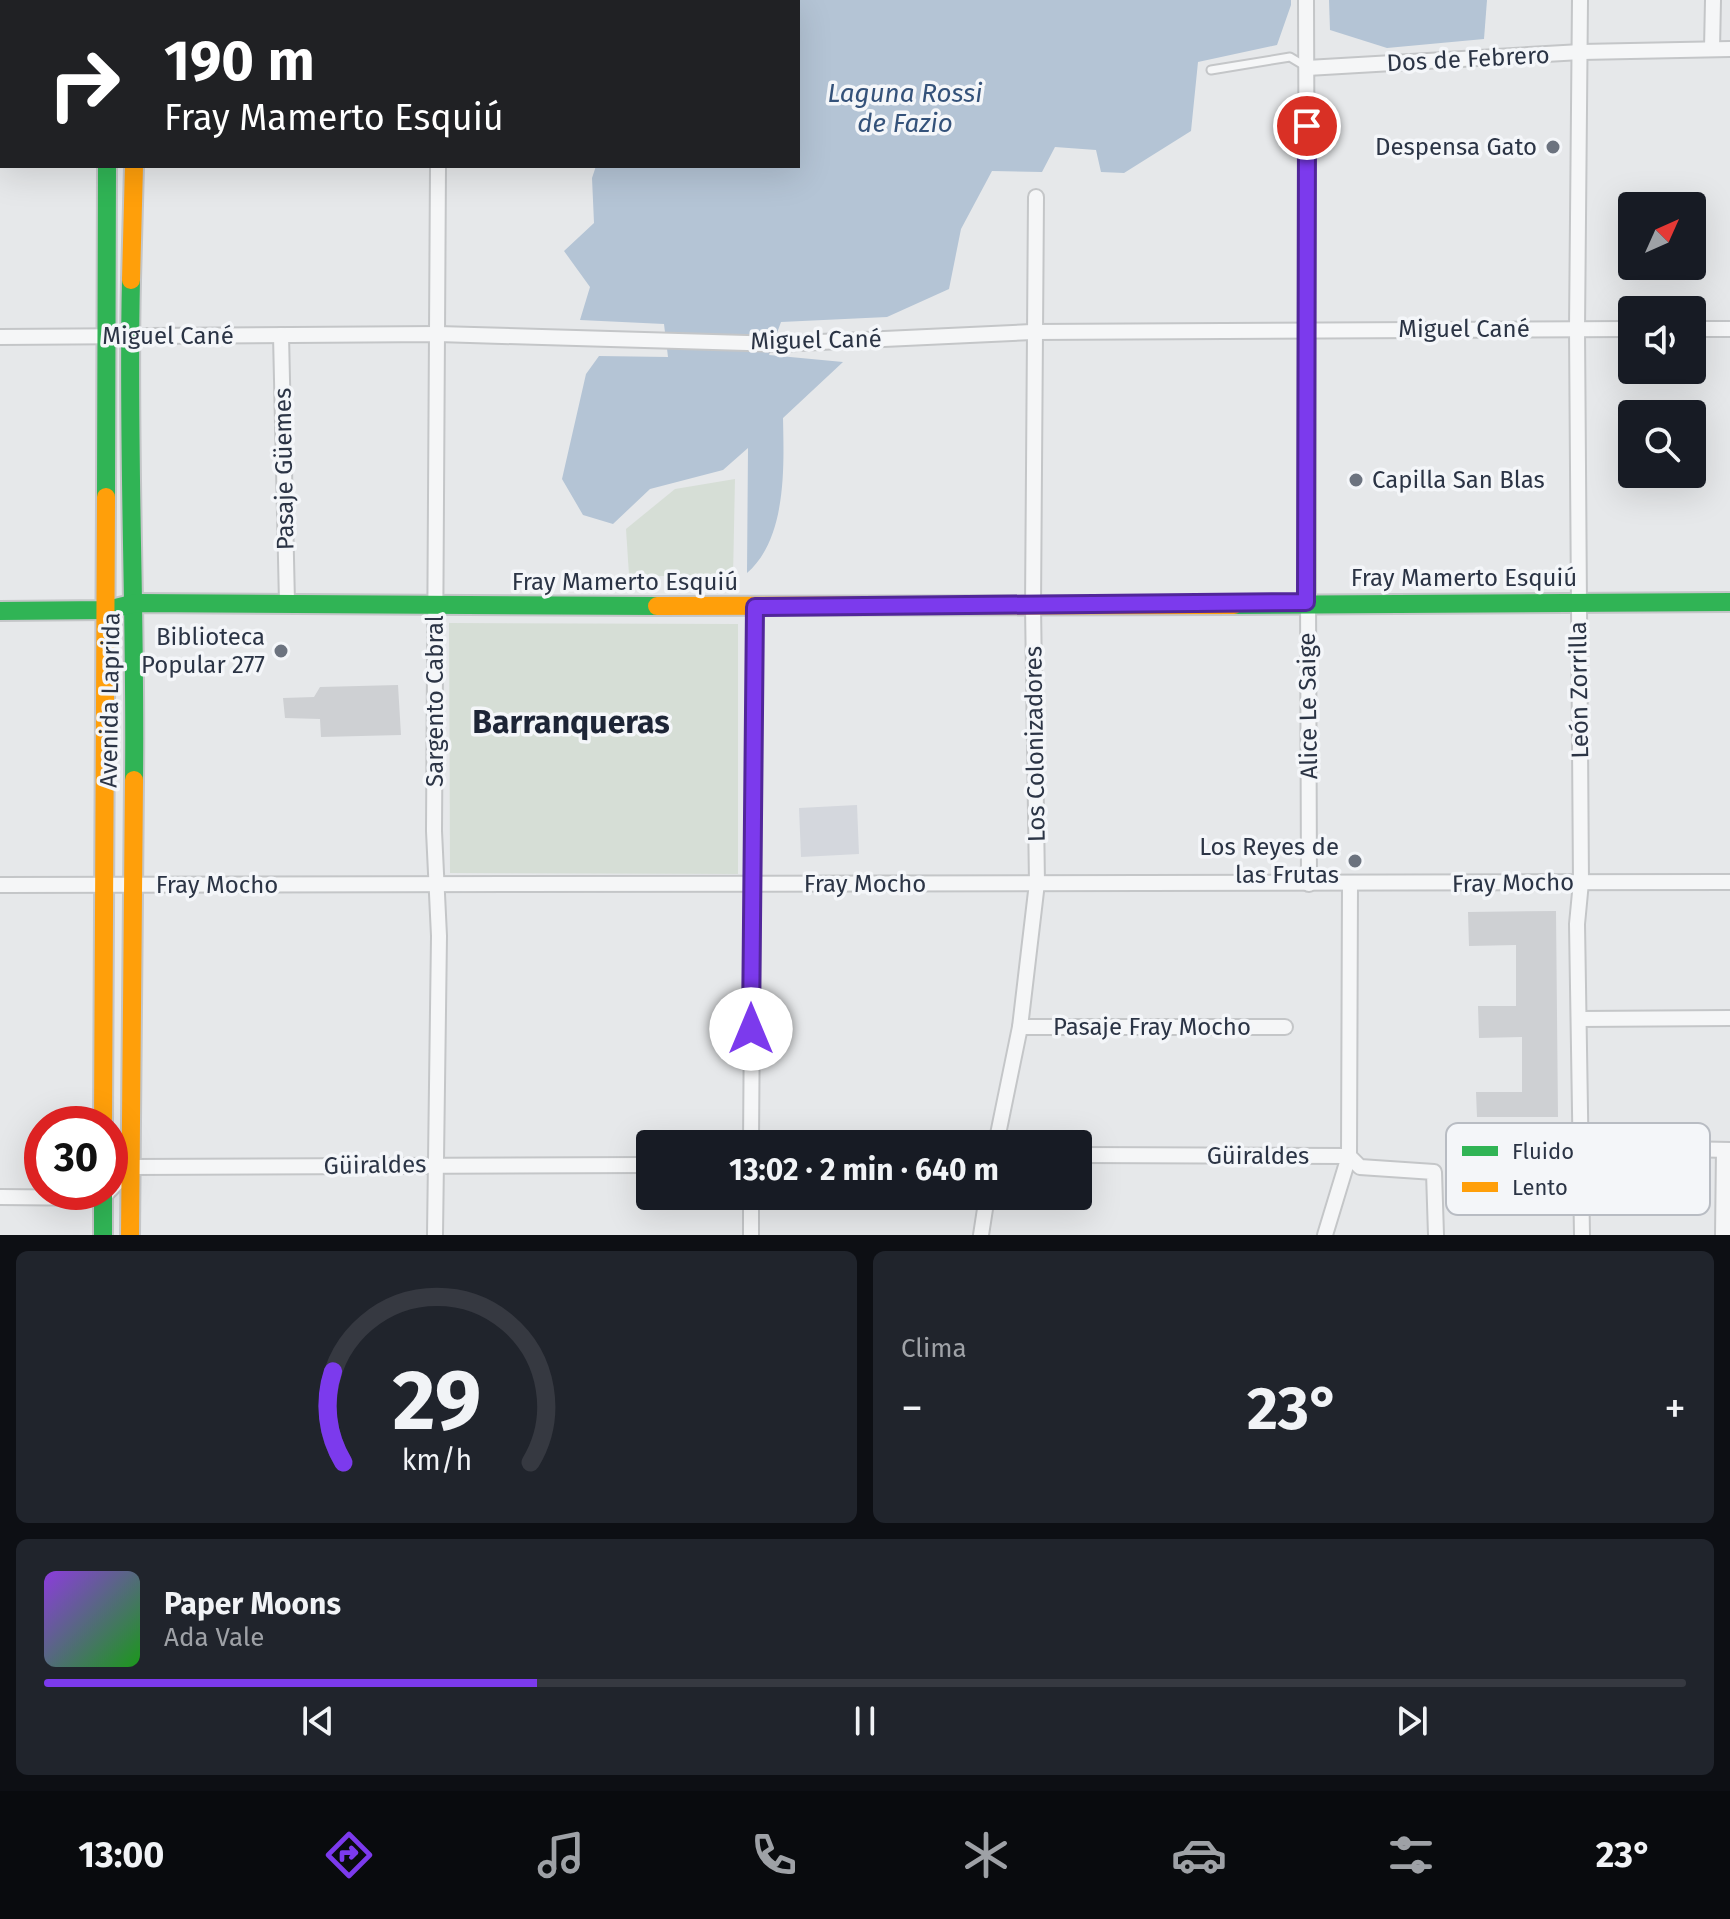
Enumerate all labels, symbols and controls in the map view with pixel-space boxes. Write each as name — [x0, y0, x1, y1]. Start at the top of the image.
text: 190 m — [164, 28, 315, 95]
icon: right — [32, 32, 136, 136]
street label: Dos de Febrero — [1386, 41, 1550, 77]
water label: Laguna Rossi de Fazio — [828, 78, 982, 139]
pin — [1273, 92, 1341, 160]
text: Fray Mamerto Esquiú — [164, 96, 504, 140]
icon: arrive — [1285, 104, 1329, 148]
place label: Despensa Gato — [1375, 133, 1537, 161]
marker: Despensa Gato — [1544, 138, 1562, 156]
north arrow — [1618, 192, 1706, 280]
map controls — [1618, 192, 1706, 488]
button: sound — [1618, 296, 1706, 384]
street label: Miguel Cané — [1398, 315, 1530, 343]
street label: Miguel Cané — [102, 322, 234, 350]
street label: Miguel Cané — [750, 325, 882, 355]
street label: Pasaje Güemes — [269, 388, 299, 550]
button: search — [1618, 400, 1706, 488]
place label: Capilla San Blas — [1372, 466, 1545, 494]
marker: Capilla San Blas — [1347, 471, 1365, 489]
street label: Fray Mamerto Esquiú — [1351, 564, 1577, 592]
street label: Fray Mamerto Esquiú — [512, 568, 738, 596]
street label: Avenida Laprida — [94, 612, 126, 788]
street label: Sargento Cabral — [421, 615, 449, 787]
street label: León Zorrilla — [1564, 621, 1594, 759]
place label: Biblioteca Popular 277 — [141, 623, 265, 679]
street label: Alice Le Saige — [1293, 632, 1323, 780]
marker: Biblioteca Popular 277 — [272, 642, 290, 660]
street label: Los Colonizadores — [1019, 646, 1051, 842]
district label: Barranqueras — [472, 703, 670, 741]
place label: Los Reyes de las Frutas — [1199, 833, 1339, 889]
marker: Los Reyes de las Frutas — [1346, 852, 1364, 870]
street label: Fray Mocho — [1452, 868, 1574, 898]
street label: Fray Mocho — [804, 870, 926, 898]
street label: Fray Mocho — [156, 871, 278, 899]
position arrow — [709, 987, 793, 1071]
street label: Pasaje Fray Mocho — [1053, 1013, 1251, 1041]
speed limit sign: 30 — [24, 1106, 128, 1210]
legend — [1446, 1123, 1710, 1215]
text: Fluido — [1512, 1138, 1574, 1165]
street label: Güiraldes — [1207, 1142, 1309, 1170]
street label: Güiraldes — [323, 1150, 427, 1180]
text: 13:02 · 2 min · 640 m — [729, 1152, 999, 1188]
text: Lento — [1512, 1174, 1568, 1201]
text: Clima — [901, 1333, 967, 1364]
text: 29 — [392, 1351, 481, 1451]
text: 23° — [1247, 1373, 1340, 1445]
text: − — [901, 1382, 923, 1435]
text: + — [1664, 1382, 1686, 1435]
text: km/h — [401, 1443, 472, 1478]
text: Paper Moons — [164, 1586, 341, 1622]
text: Ada Vale — [164, 1622, 264, 1653]
icon: previous — [296, 1699, 340, 1743]
icon: pause — [843, 1699, 887, 1743]
icon: next — [1390, 1699, 1434, 1743]
icon: directions — [321, 1827, 377, 1883]
icon: music — [533, 1827, 589, 1883]
icon: phone — [746, 1827, 802, 1883]
icon: climate — [958, 1827, 1014, 1883]
icon: car — [1171, 1827, 1227, 1883]
icon: filters — [1383, 1827, 1439, 1883]
text: 13:00 — [78, 1833, 164, 1877]
text: 23° — [1596, 1833, 1652, 1877]

